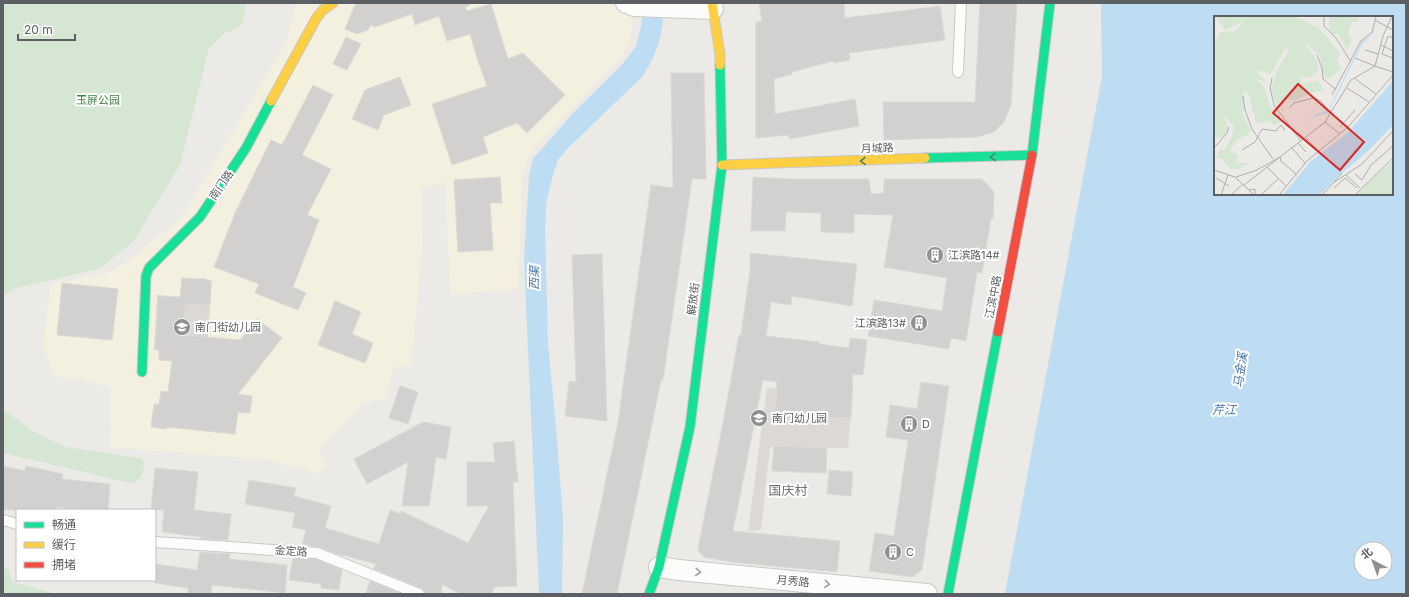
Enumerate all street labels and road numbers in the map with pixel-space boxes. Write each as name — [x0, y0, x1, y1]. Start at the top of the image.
street label: 月城路 — [860, 140, 894, 156]
street label: 南门路 — [206, 167, 236, 203]
street label: 江滨中路 — [982, 274, 1004, 320]
street label: 解放街 — [684, 282, 702, 316]
street label: 金定路 — [274, 543, 308, 559]
street label: 月秀路 — [776, 573, 810, 589]

